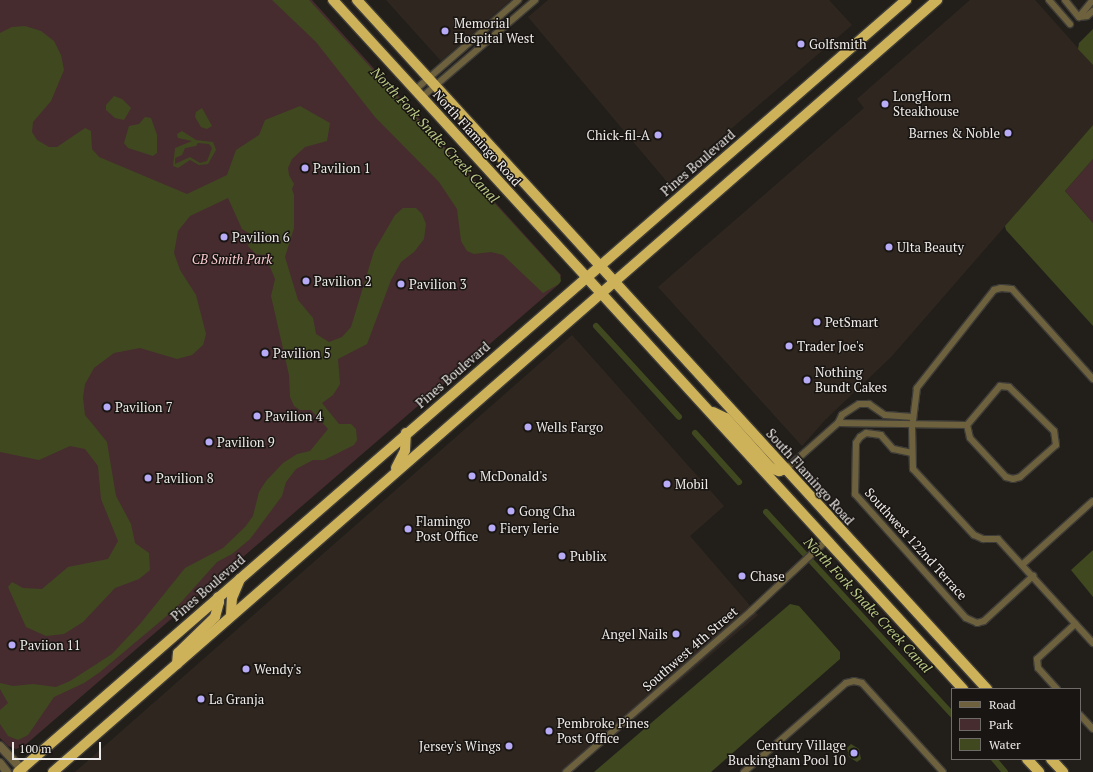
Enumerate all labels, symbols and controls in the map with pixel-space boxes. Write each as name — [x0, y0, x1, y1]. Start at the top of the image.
place label: Memorial Hospital West — [454, 16, 534, 47]
marker: Memorial Hospital West — [439, 25, 451, 37]
place label: Golfsmith — [809, 36, 867, 52]
marker: Golfsmith — [796, 39, 806, 49]
water label: North Fork Snake Creek Canal — [368, 64, 502, 206]
street label: North Flamingo Road — [430, 87, 524, 189]
place label: LongHorn Steakhouse — [893, 89, 959, 120]
marker: LongHorn Steakhouse — [880, 99, 890, 109]
place label: Barnes & Noble — [909, 125, 1000, 141]
place label: Chick-fil-A — [587, 127, 650, 143]
street label: Pines Boulevard — [658, 127, 738, 199]
marker: Barnes & Noble — [1003, 128, 1013, 138]
marker: Chick-fil-A — [653, 130, 663, 140]
place label: Pavilion 1 — [313, 160, 371, 176]
marker: Pavilion 1 — [300, 163, 310, 173]
place label: Pavilion 6 — [232, 229, 290, 245]
marker: Pavilion 6 — [219, 232, 229, 242]
place label: Ulta Beauty — [897, 239, 964, 255]
marker: Ulta Beauty — [884, 242, 894, 252]
park label: CB Smith Park — [192, 251, 272, 267]
place label: Pavilion 2 — [314, 273, 372, 289]
marker: Pavilion 2 — [301, 276, 311, 286]
place label: Pavilion 3 — [409, 276, 467, 292]
marker: Pavilion 3 — [396, 279, 406, 289]
place label: PetSmart — [825, 314, 878, 330]
marker: PetSmart — [812, 317, 822, 327]
place label: Trader Joe's — [797, 338, 864, 354]
street label: Pines Boulevard — [413, 339, 493, 411]
marker: Trader Joe's — [784, 341, 794, 351]
place label: Pavilion 5 — [273, 345, 331, 361]
marker: Pavilion 5 — [260, 348, 270, 358]
place label: Nothing Bundt Cakes — [815, 365, 887, 396]
marker: Nothing Bundt Cakes — [802, 375, 812, 385]
place label: Pavilion 7 — [115, 399, 173, 415]
marker: Pavilion 7 — [102, 402, 112, 412]
place label: Pavilion 4 — [265, 408, 323, 424]
marker: Pavilion 4 — [252, 411, 262, 421]
place label: Wells Fargo — [536, 419, 603, 435]
marker: Wells Fargo — [523, 422, 533, 432]
street label: South Flamingo Road — [763, 426, 857, 528]
place label: Pavilion 9 — [217, 434, 275, 450]
marker: Pavilion 9 — [204, 437, 214, 447]
place label: McDonald's — [480, 468, 547, 484]
place label: Pavilion 8 — [156, 470, 214, 486]
marker: McDonald's — [467, 471, 477, 481]
marker: Pavilion 8 — [143, 473, 153, 483]
place label: Mobil — [675, 476, 708, 492]
marker: Mobil — [662, 479, 672, 489]
street label: Southwest 122nd Terrace — [862, 485, 970, 603]
place label: Gong Cha — [519, 503, 575, 519]
marker: Gong Cha — [506, 506, 516, 516]
place label: Flamingo Post Office — [416, 514, 478, 545]
place label: Fiery Ierie — [500, 520, 559, 536]
marker: Fiery Ierie — [487, 523, 497, 533]
marker: Flamingo Post Office — [403, 524, 413, 534]
water label: North Fork Snake Creek Canal — [801, 534, 935, 676]
place label: Publix — [570, 548, 607, 564]
marker: Publix — [557, 551, 567, 561]
street label: Pines Boulevard — [168, 552, 248, 624]
place label: Chase — [750, 568, 785, 584]
marker: Chase — [737, 571, 747, 581]
street label: Southwest 4th Street — [639, 604, 741, 694]
place label: Angel Nails — [601, 626, 668, 642]
marker: Angel Nails — [671, 629, 681, 639]
place label: Paviion 11 — [20, 637, 81, 653]
marker: Paviion 11 — [7, 640, 17, 650]
place label: Wendy's — [254, 661, 301, 677]
marker: Wendy's — [241, 664, 251, 674]
legend — [951, 688, 1081, 760]
place label: La Granja — [209, 691, 264, 707]
marker: La Granja — [196, 694, 206, 704]
text: Road — [989, 697, 1016, 712]
place label: Pembroke Pines Post Office — [557, 716, 649, 747]
text: Park — [989, 717, 1013, 732]
marker: Pembroke Pines Post Office — [544, 726, 554, 736]
scale bar — [14, 734, 103, 760]
text: Water — [989, 737, 1021, 752]
place label: Jersey's Wings — [419, 738, 501, 754]
place label: Century Village Buckingham Pool 10 — [728, 738, 846, 769]
text: 100 m — [19, 741, 51, 756]
marker: Jersey's Wings — [504, 741, 514, 751]
marker: Century Village Buckingham Pool 10 — [849, 748, 859, 758]

